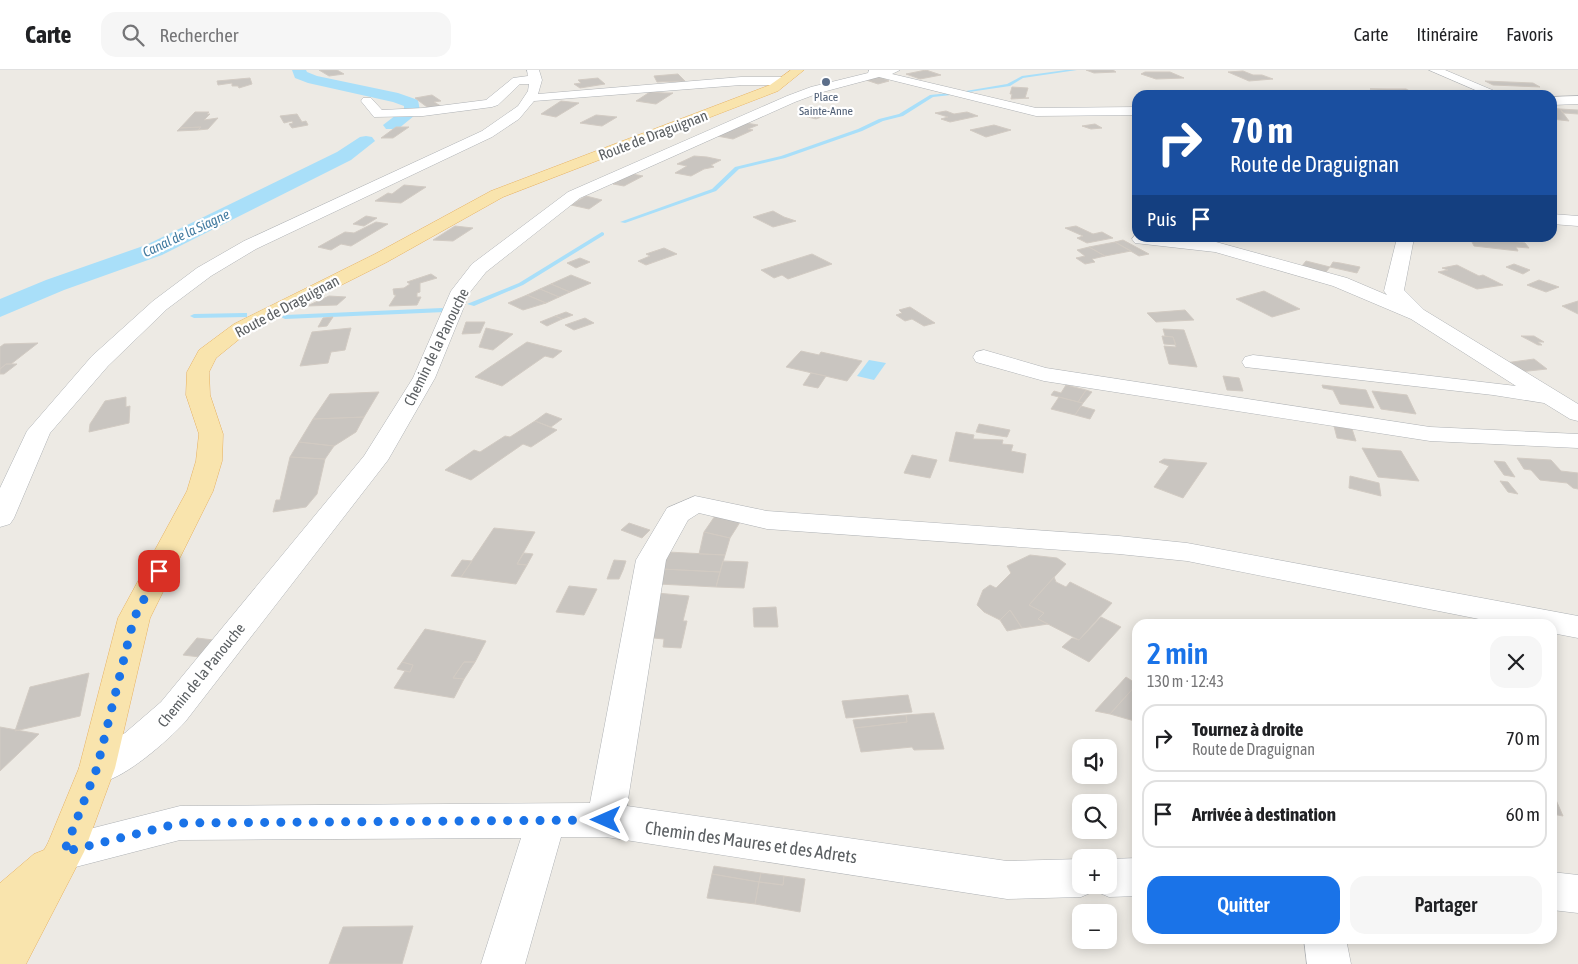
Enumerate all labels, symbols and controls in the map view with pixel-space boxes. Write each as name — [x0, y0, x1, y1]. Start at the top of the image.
search box — [101, 12, 451, 57]
text: Carte — [25, 21, 71, 48]
icon: search — [119, 21, 147, 49]
text: Rechercher — [159, 24, 238, 46]
text: Carte — [1354, 24, 1388, 45]
text: Itinéraire — [1416, 24, 1478, 45]
text: Favoris — [1506, 24, 1553, 45]
marker: Place Sainte-Anne — [820, 76, 832, 88]
place label: Place Sainte-Anne — [799, 90, 853, 118]
street label: Route de Draguignan — [596, 106, 710, 164]
icon: right — [1147, 110, 1212, 175]
text: 70 m — [1230, 110, 1293, 150]
text: Route de Draguignan — [1230, 151, 1399, 177]
icon: arrive — [1187, 205, 1215, 233]
water label: Canal de la Siagne — [140, 206, 232, 260]
text: Puis — [1147, 208, 1177, 230]
street label: Route de Draguignan — [232, 271, 342, 341]
street label: Chemin de la Panouche — [400, 285, 472, 409]
pin — [138, 550, 180, 592]
icon: arrive — [145, 557, 173, 585]
street label: Chemin de la Panouche — [154, 620, 248, 730]
text: 2 min — [1147, 636, 1208, 670]
button: close — [1490, 636, 1542, 688]
text: 130 m · 12:43 — [1147, 672, 1224, 690]
text: Tournez à droite — [1192, 718, 1303, 740]
icon: right — [1149, 724, 1177, 752]
text: 70 m — [1506, 727, 1540, 749]
map controls — [1072, 739, 1117, 949]
button: sound — [1072, 739, 1117, 784]
text: Route de Draguignan — [1192, 740, 1315, 758]
position arrow — [579, 793, 631, 845]
button: search — [1072, 794, 1117, 839]
icon: arrive — [1149, 800, 1177, 828]
text: Arrivée à destination — [1192, 803, 1336, 825]
text: 60 m — [1506, 803, 1540, 825]
street label: Chemin des Maures et des Adrets — [644, 817, 858, 867]
button: + — [1072, 849, 1117, 894]
button: Quitter — [1147, 876, 1340, 934]
button: Partager — [1350, 876, 1542, 934]
button: − — [1072, 904, 1117, 949]

